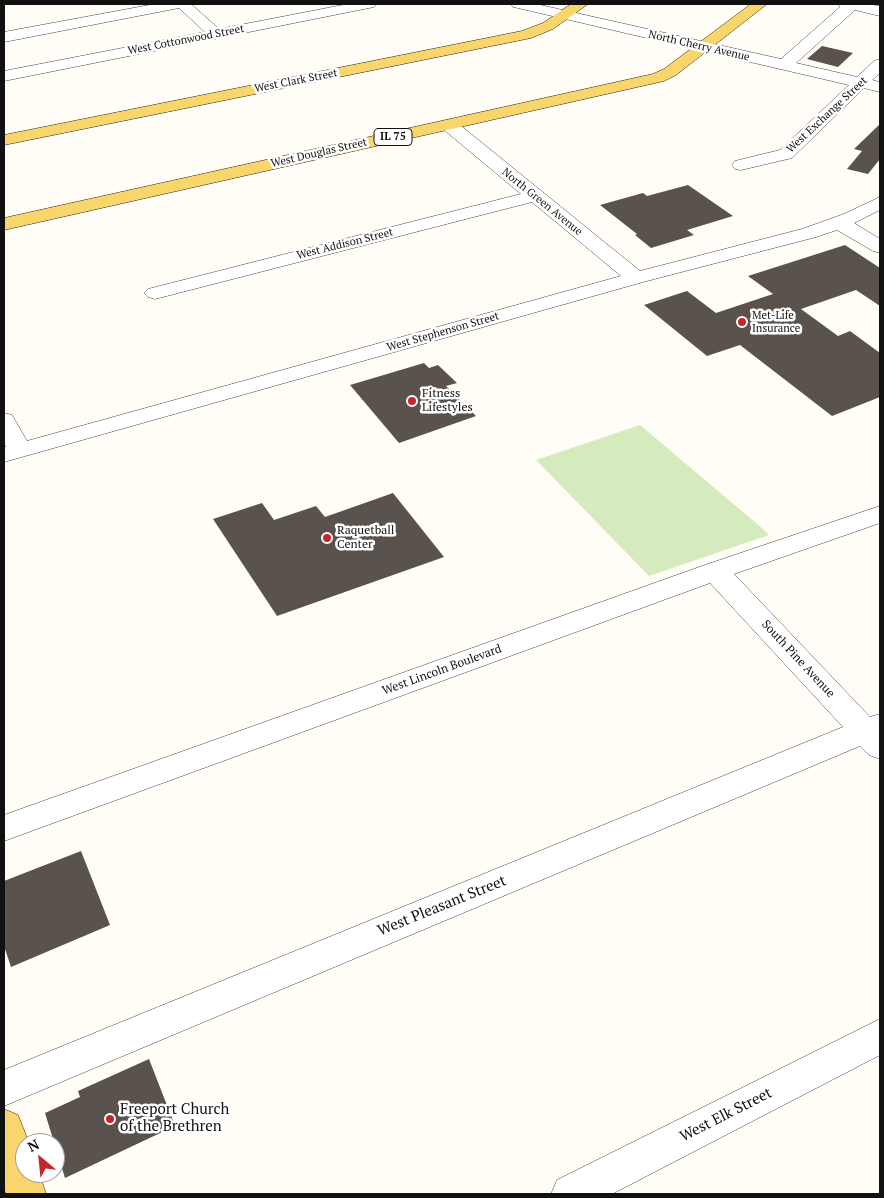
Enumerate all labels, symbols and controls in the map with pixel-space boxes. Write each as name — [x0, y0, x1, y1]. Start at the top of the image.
street label: West Cottonwood Street — [127, 22, 245, 58]
street label: North Cherry Avenue — [647, 28, 751, 64]
street label: West Clark Street — [253, 66, 339, 96]
street label: West Exchange Street — [784, 74, 870, 156]
road number: IL 75 — [374, 128, 412, 146]
street label: West Douglas Street — [270, 136, 368, 170]
street label: North Green Avenue — [499, 166, 585, 238]
street label: West Addison Street — [295, 226, 395, 262]
place label: Met-Life Insurance — [752, 309, 800, 335]
street label: West Stephenson Street — [385, 310, 501, 354]
marker: Met-Life Insurance — [736, 316, 748, 328]
place label: Fitness Lifestyles — [422, 387, 473, 415]
marker: Fitness Lifestyles — [406, 395, 418, 407]
place label: Raquetball Center — [337, 524, 394, 552]
marker: Raquetball Center — [321, 532, 333, 544]
street label: South Pine Avenue — [758, 617, 838, 701]
street label: West Lincoln Boulevard — [380, 642, 504, 698]
street label: West Pleasant Street — [375, 872, 509, 940]
street label: West Elk Street — [677, 1084, 775, 1146]
place label: Freeport Church of the Brethren — [120, 1101, 229, 1136]
marker: Freeport Church of the Brethren — [104, 1113, 116, 1125]
north arrow — [15, 1133, 65, 1183]
text: N — [24, 1134, 42, 1156]

